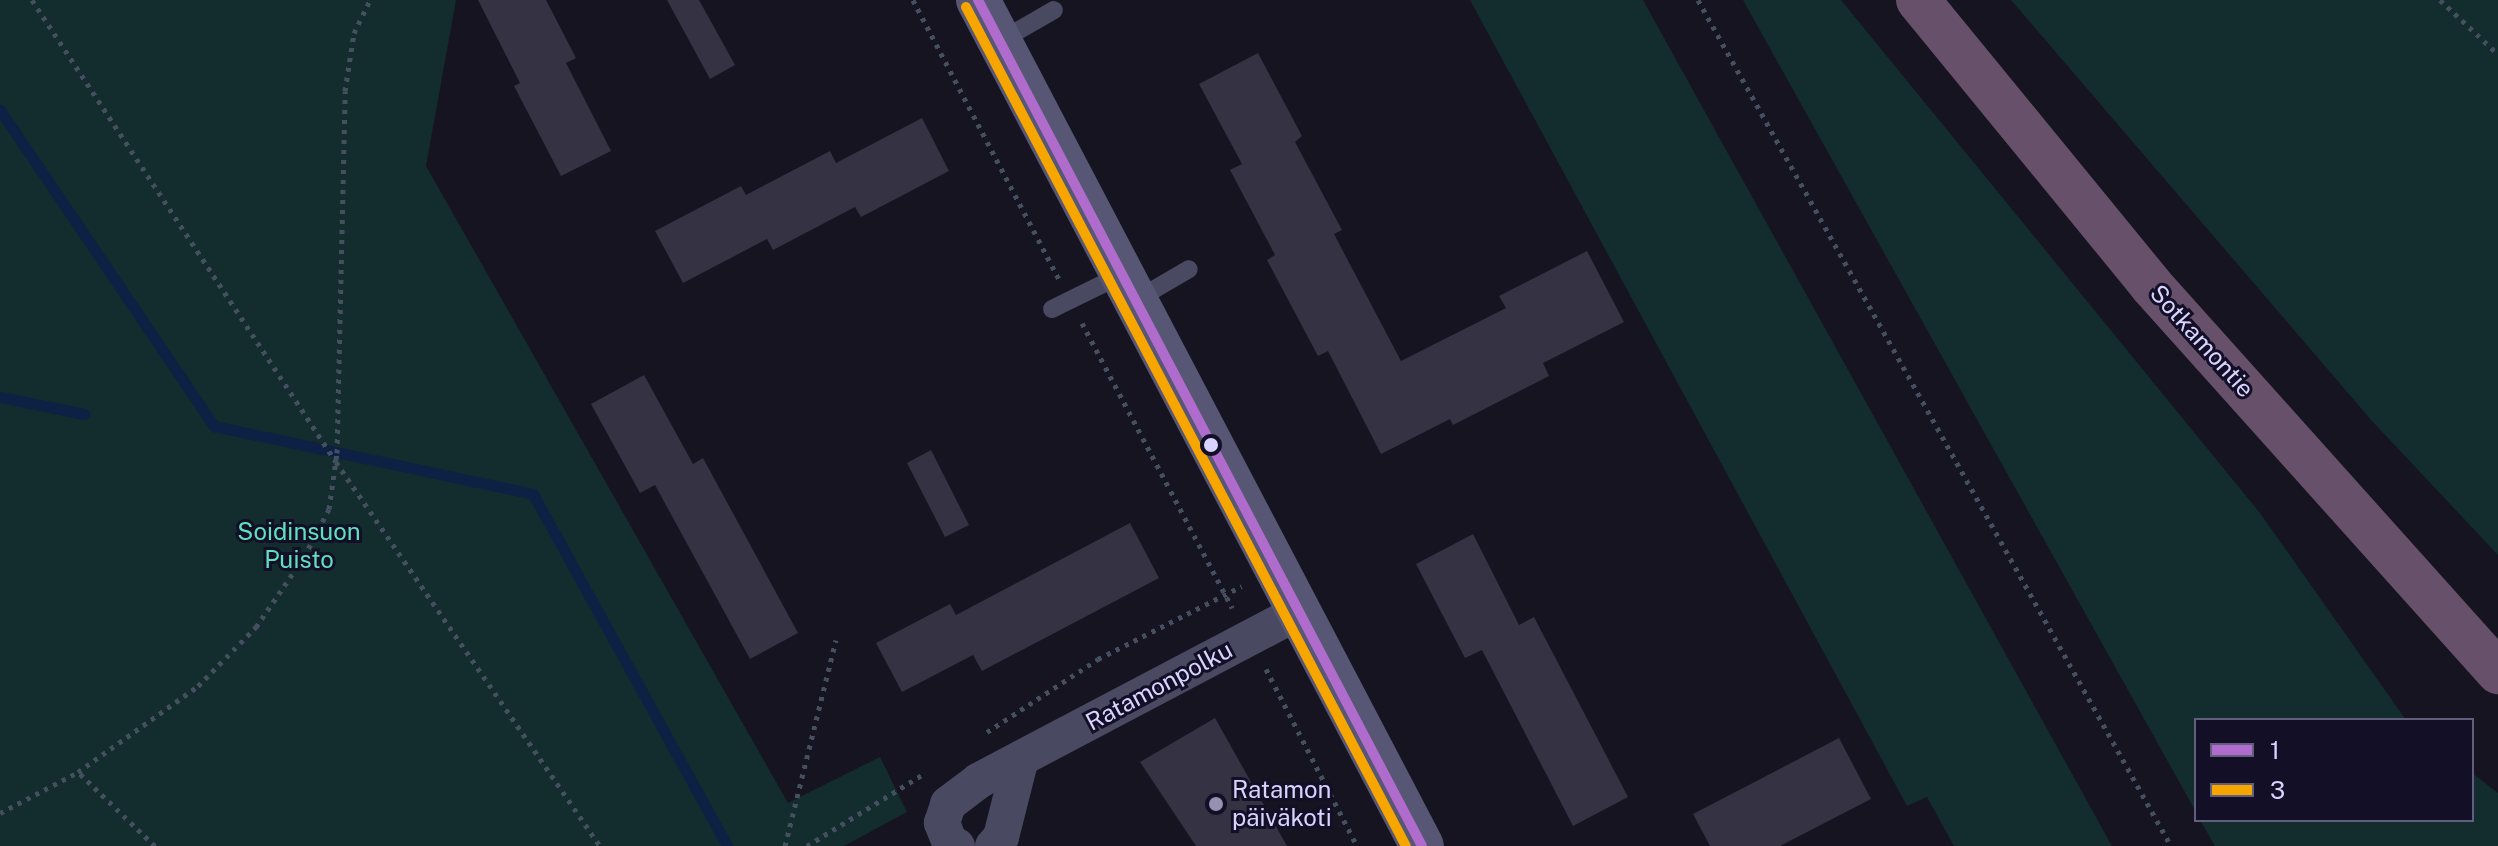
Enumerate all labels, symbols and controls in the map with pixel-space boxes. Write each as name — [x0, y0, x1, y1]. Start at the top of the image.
street label: Sotkamontie — [2144, 279, 2260, 403]
unlabelled marker — [1203, 437, 1219, 453]
park label: Soidinsuon Puisto — [237, 518, 361, 574]
street label: Ratamonpolku — [1081, 635, 1237, 737]
legend — [2194, 718, 2474, 822]
text: 1 — [2270, 736, 2280, 764]
place label: Ratamon päiväkoti — [1232, 776, 1332, 832]
text: 3 — [2270, 776, 2285, 804]
marker: Ratamon päiväkoti — [1207, 795, 1225, 813]

